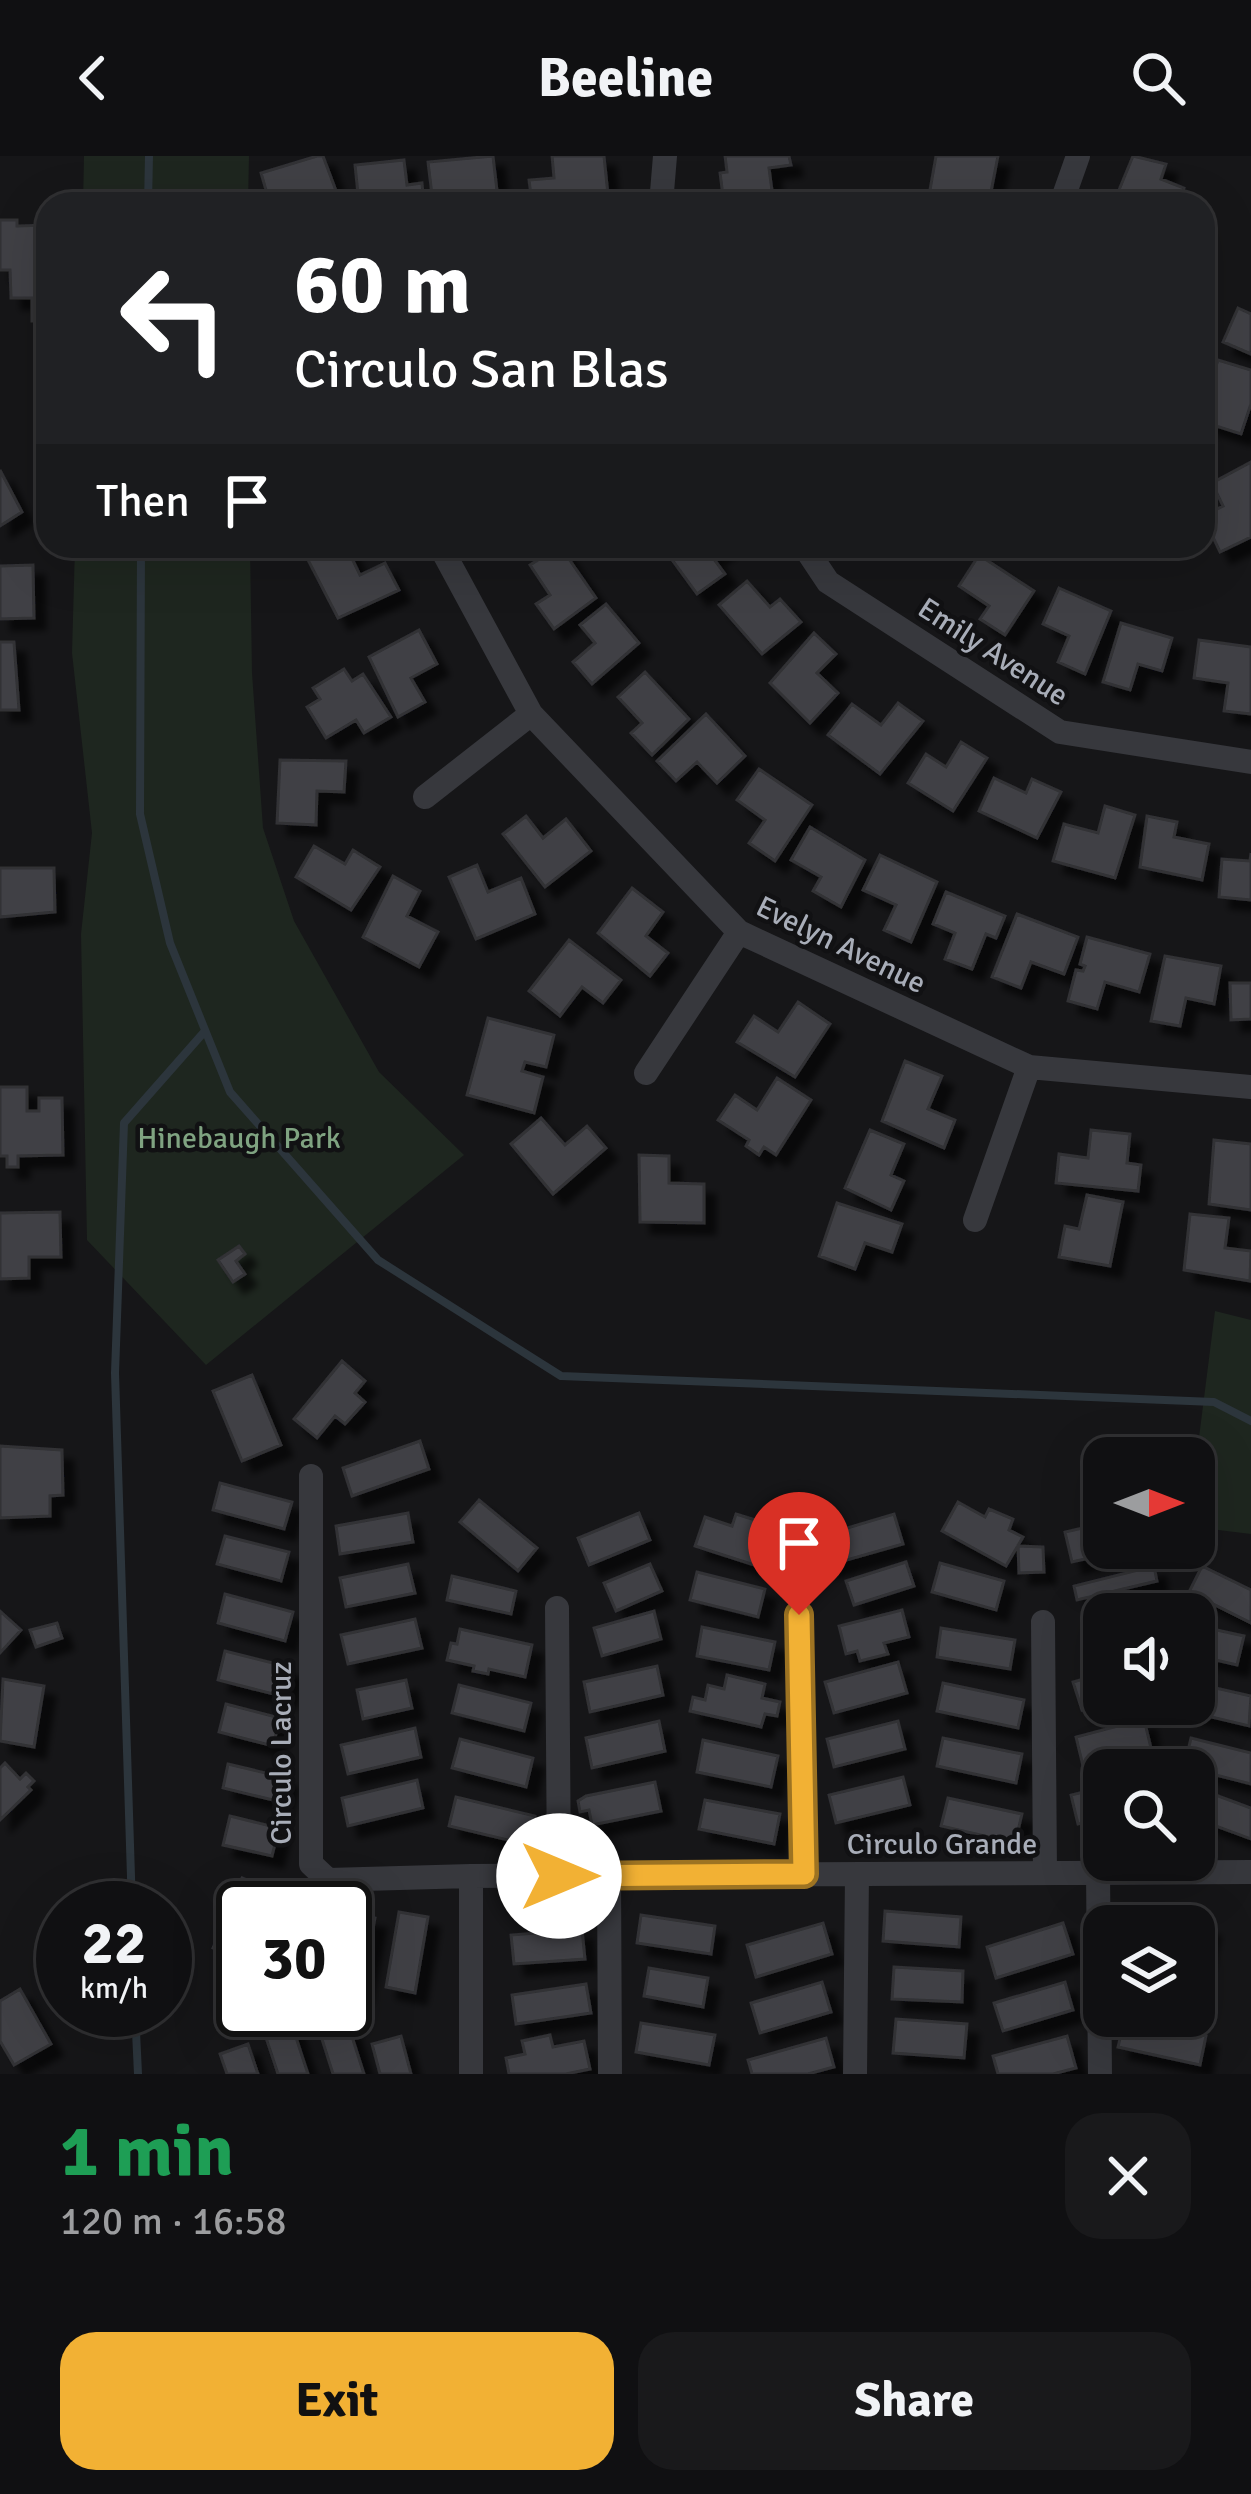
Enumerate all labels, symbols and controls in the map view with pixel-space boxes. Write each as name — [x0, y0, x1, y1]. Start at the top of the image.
icon: back — [60, 45, 126, 111]
text: Beeline — [538, 45, 713, 112]
icon: search — [1125, 45, 1191, 111]
text: 60 m — [294, 233, 471, 337]
icon: left — [96, 240, 252, 396]
text: Circulo San Blas — [294, 336, 669, 403]
icon: arrive — [214, 468, 280, 534]
text: Then — [96, 474, 190, 529]
street label: Emily Avenue — [911, 590, 1075, 714]
street label: Evelyn Avenue — [750, 888, 932, 1002]
park label: Hinebaugh Park — [137, 1120, 341, 1157]
north arrow — [1083, 1437, 1215, 1569]
map controls — [1083, 1437, 1215, 2037]
pin — [748, 1492, 850, 1615]
icon: arrive — [766, 1510, 832, 1576]
button: sound — [1083, 1593, 1215, 1725]
street label: Circulo Lacruz — [263, 1661, 300, 1845]
button: search — [1083, 1749, 1215, 1881]
position arrow — [496, 1813, 622, 1939]
street label: Circulo Grande — [847, 1826, 1037, 1863]
speed limit sign: 30 — [216, 1881, 372, 2037]
button: layers — [1083, 1905, 1215, 2037]
text: 22 — [82, 1907, 146, 1981]
text: km/h — [80, 1970, 148, 2007]
text: 1 min — [60, 2107, 234, 2196]
button: close — [1065, 2113, 1191, 2239]
text: 120 m · 16:58 — [60, 2197, 287, 2245]
button: Exit — [60, 2332, 614, 2470]
button: Share — [638, 2332, 1191, 2470]

